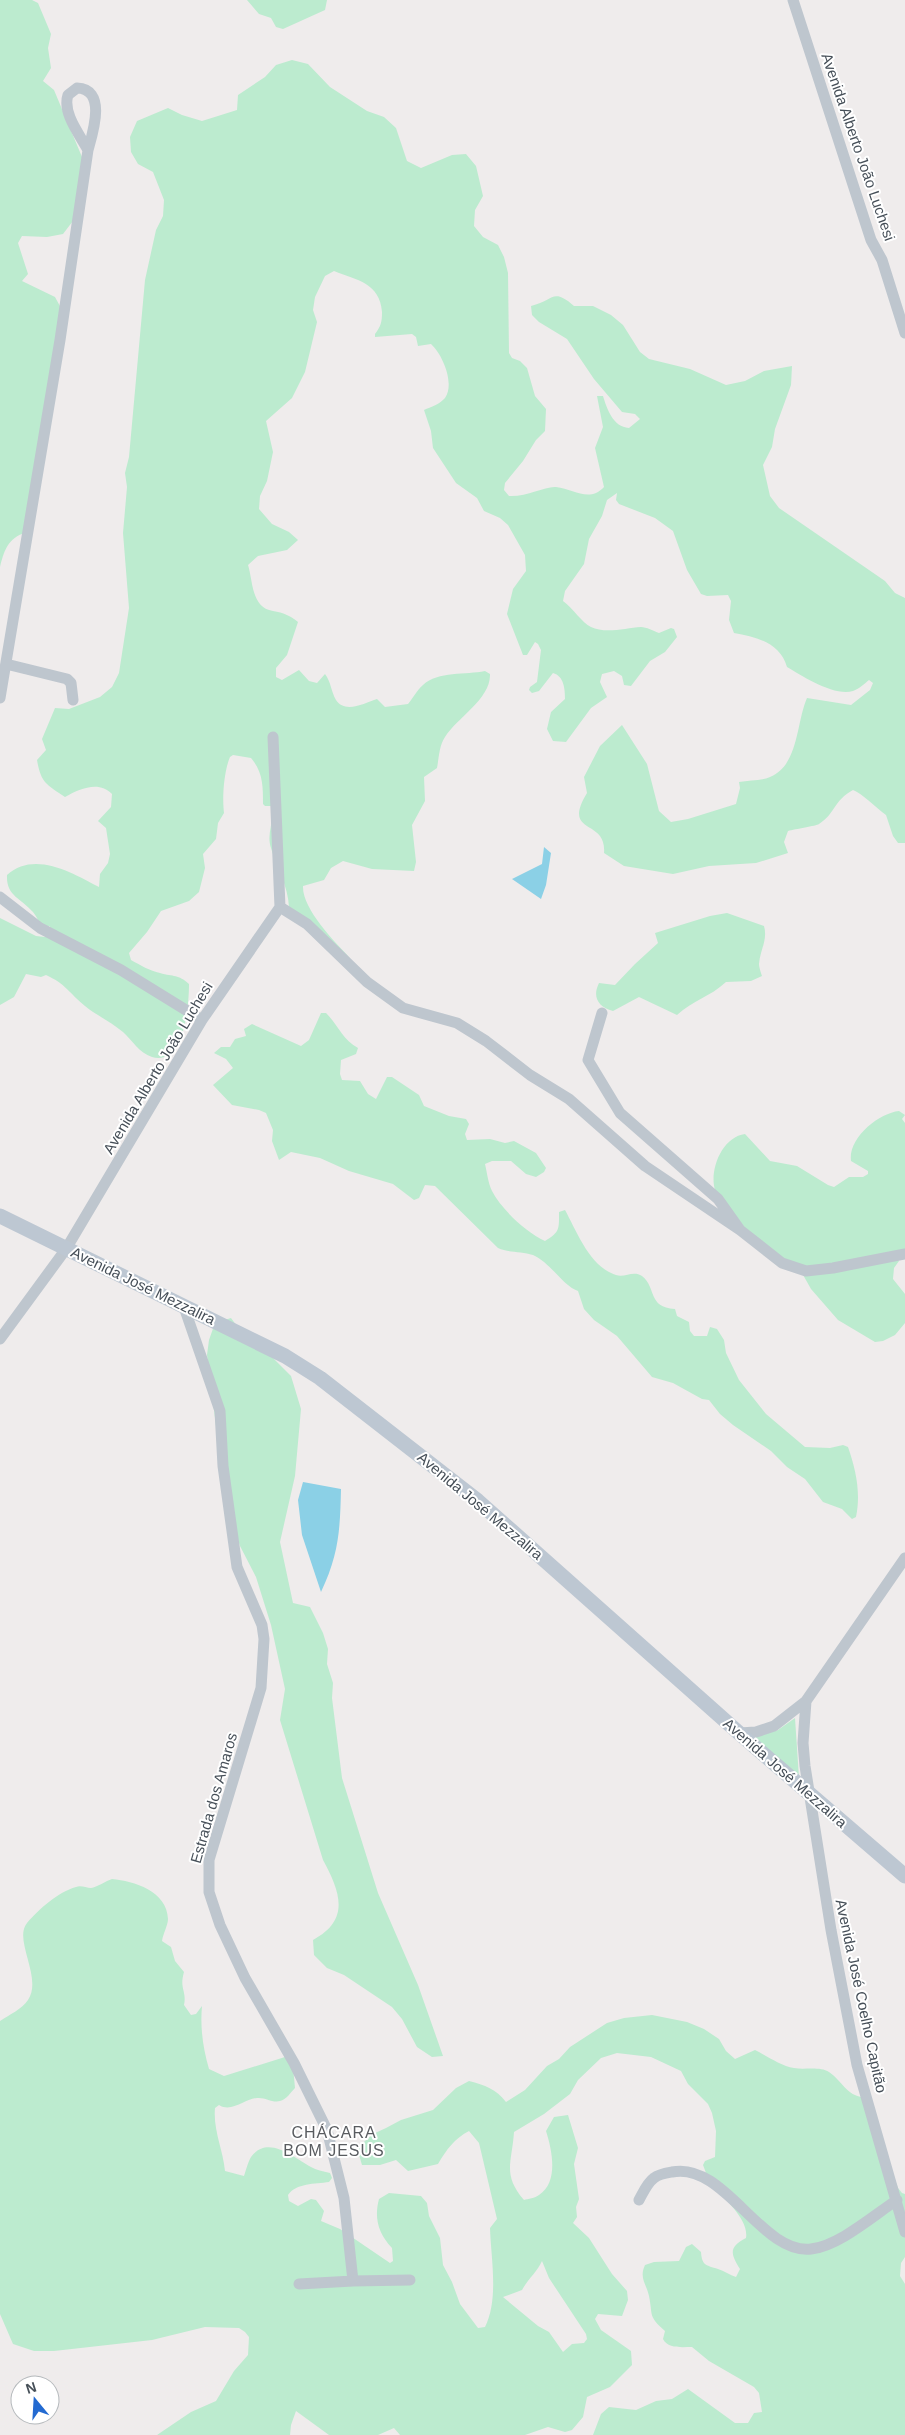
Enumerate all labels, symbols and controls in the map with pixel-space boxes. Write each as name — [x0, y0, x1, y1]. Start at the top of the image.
street label: Avenida Alberto João Luchesi — [818, 51, 899, 243]
street label: Avenida Alberto João Luchesi — [99, 979, 216, 1157]
street label: Avenida José Mezzalira — [68, 1243, 219, 1328]
street label: Avenida José Mezzalira — [414, 1448, 547, 1563]
street label: Avenida José Mezzalira — [720, 1714, 851, 1831]
street label: Estrada dos Amaros — [187, 1731, 240, 1865]
street label: Avenida José Coelho Capitão — [833, 1898, 890, 2094]
district label: CHÁCARA BOM JESUS — [283, 2123, 385, 2159]
north arrow — [10, 2375, 60, 2425]
text: N — [24, 2378, 38, 2397]

